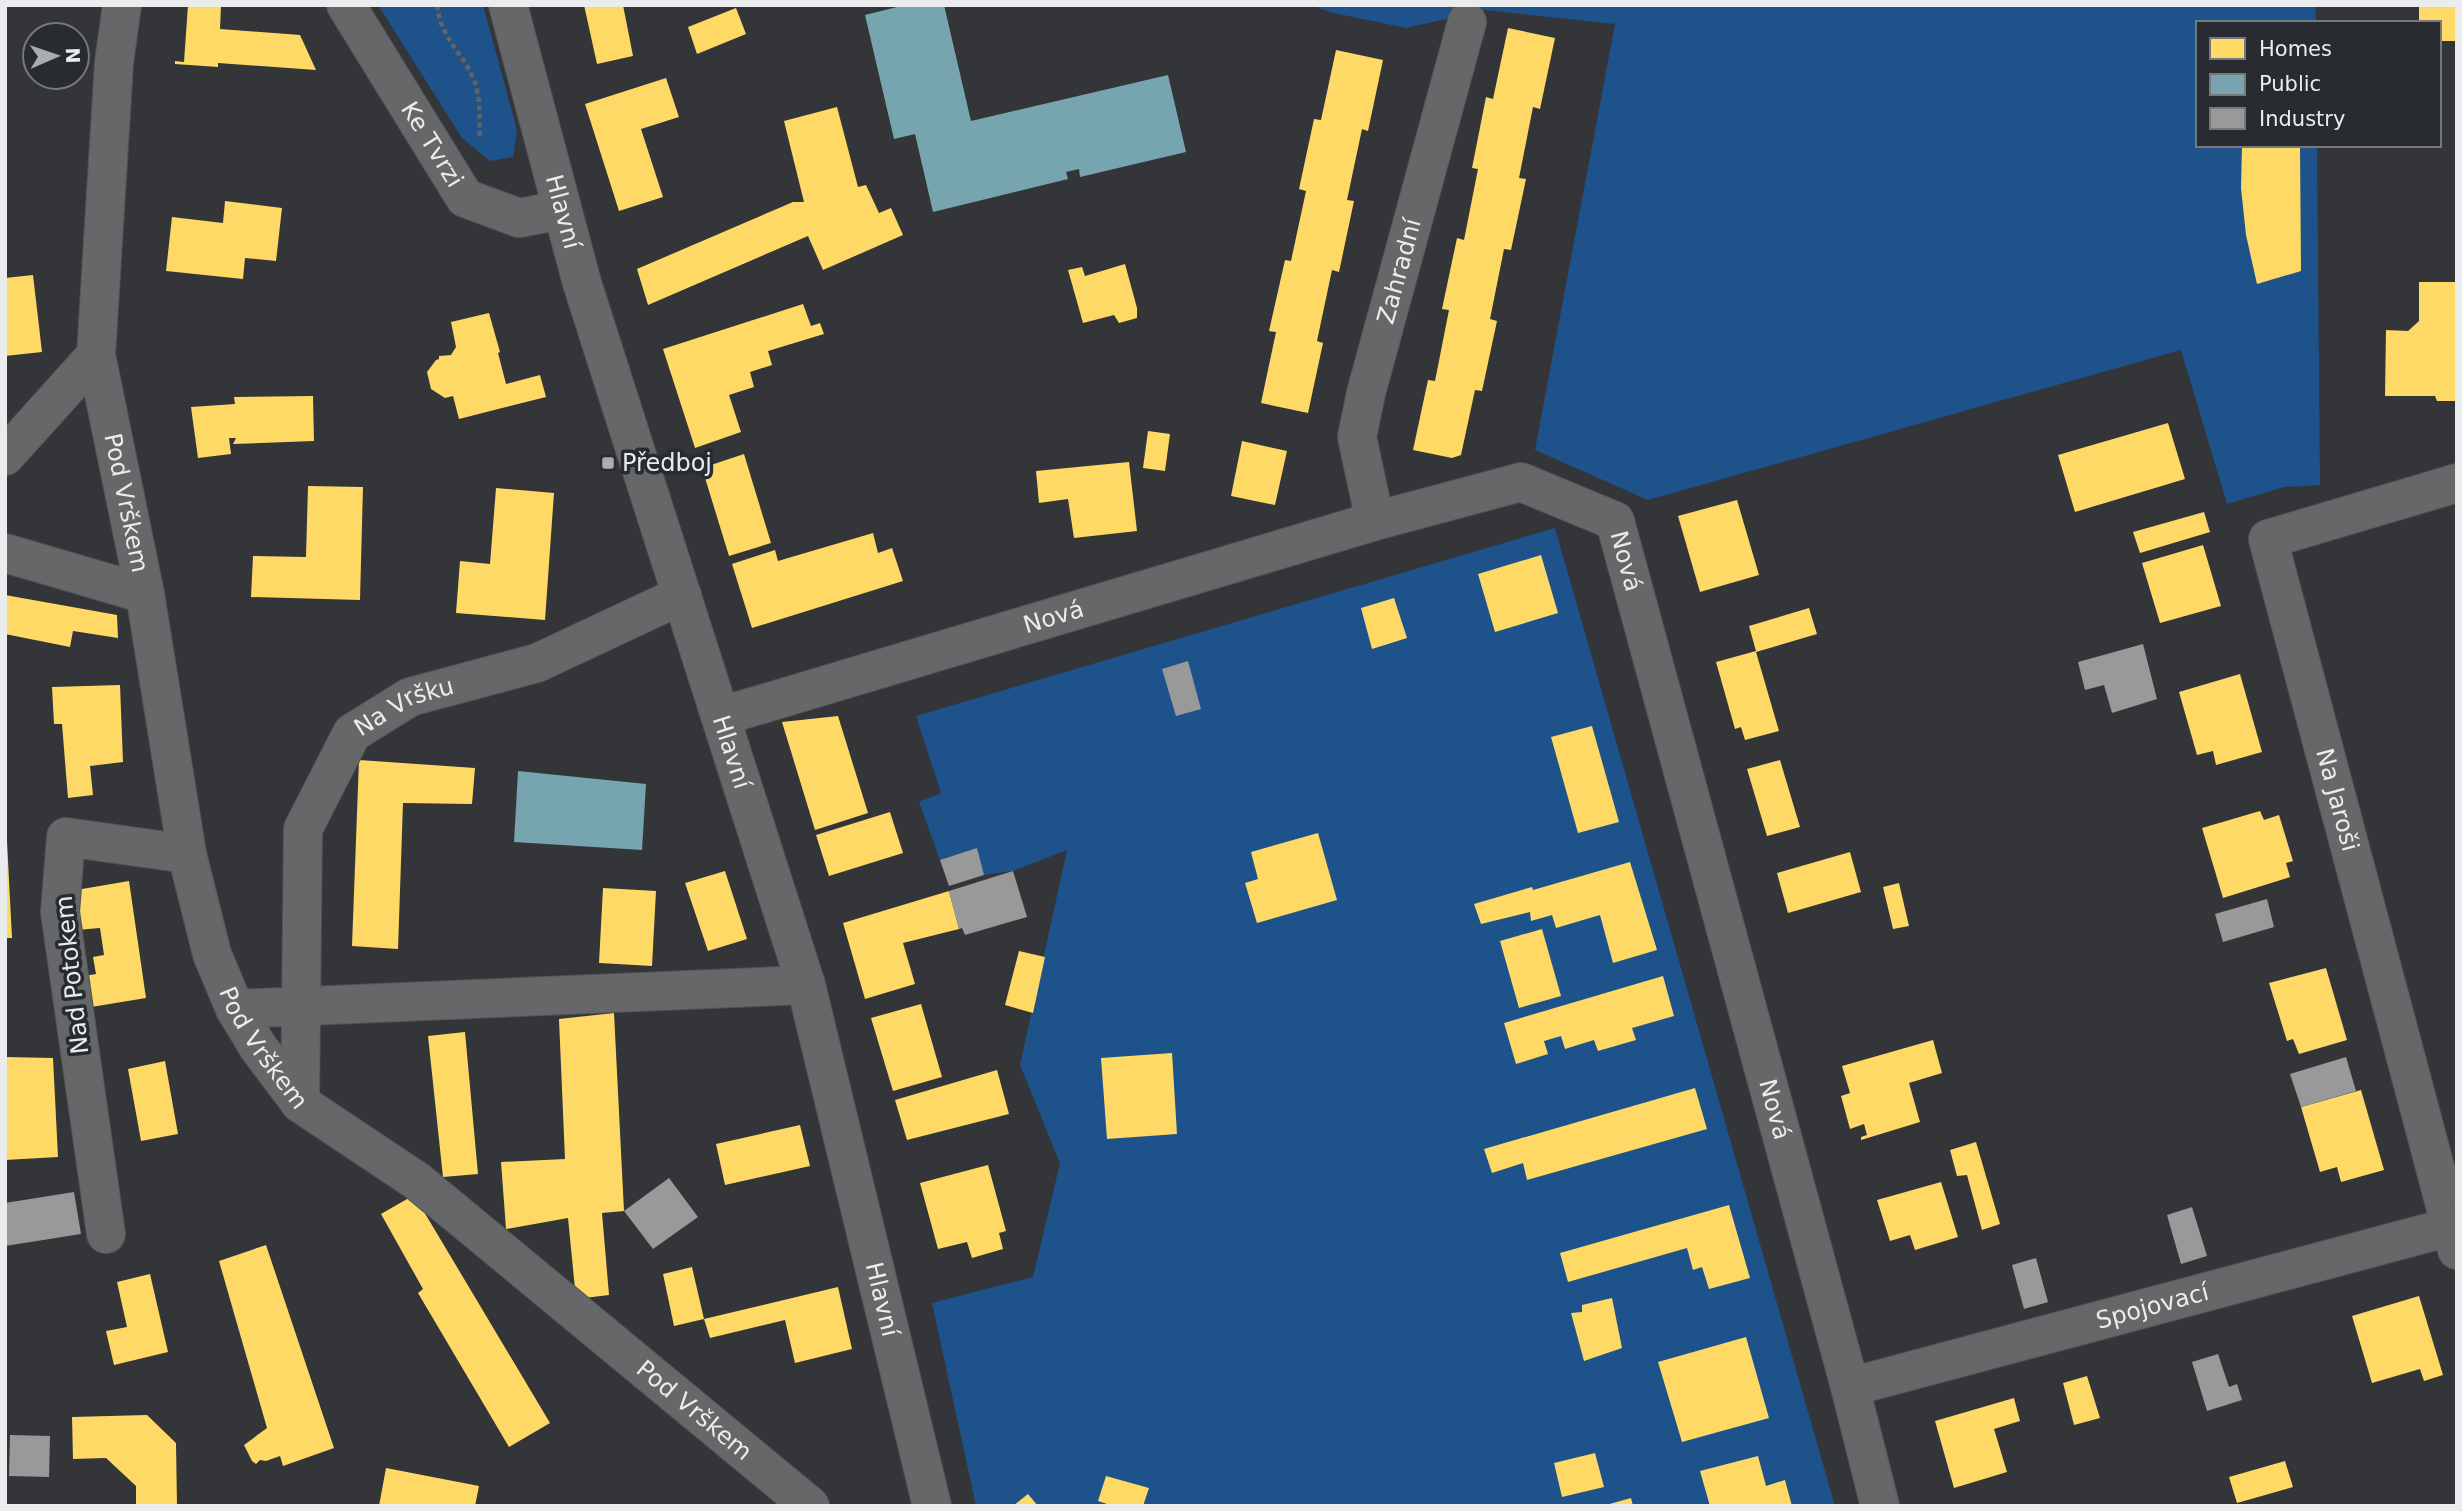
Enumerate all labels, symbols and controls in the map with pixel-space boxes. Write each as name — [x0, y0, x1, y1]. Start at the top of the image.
north arrow — [21, 21, 91, 91]
legend — [2196, 21, 2441, 147]
text: Homes — [2259, 37, 2332, 61]
text: N — [62, 47, 84, 64]
text: Public — [2259, 72, 2321, 96]
street label: Ke Tvrzi — [395, 97, 469, 192]
text: Industry — [2259, 107, 2345, 131]
street label: Hlavní — [540, 172, 587, 253]
street label: Zahradní — [1371, 214, 1427, 327]
street label: Pod Vrškem — [98, 431, 154, 575]
place label: Předboj — [622, 449, 712, 477]
marker: Předboj — [600, 455, 616, 471]
street label: Nová — [1604, 528, 1647, 595]
street label: Nová — [1020, 595, 1087, 639]
street label: Na Vršku — [349, 672, 457, 742]
street label: Hlavní — [707, 712, 757, 794]
street label: Na Jaroši — [2310, 745, 2364, 854]
street label: Nad Potokem — [50, 894, 94, 1056]
street label: Pod Vrškem — [213, 983, 314, 1115]
street label: Nová — [1753, 1076, 1796, 1143]
street label: Hlavní — [860, 1259, 905, 1341]
street label: Spojovací — [2093, 1278, 2213, 1335]
street label: Pod Vrškem — [631, 1355, 758, 1466]

